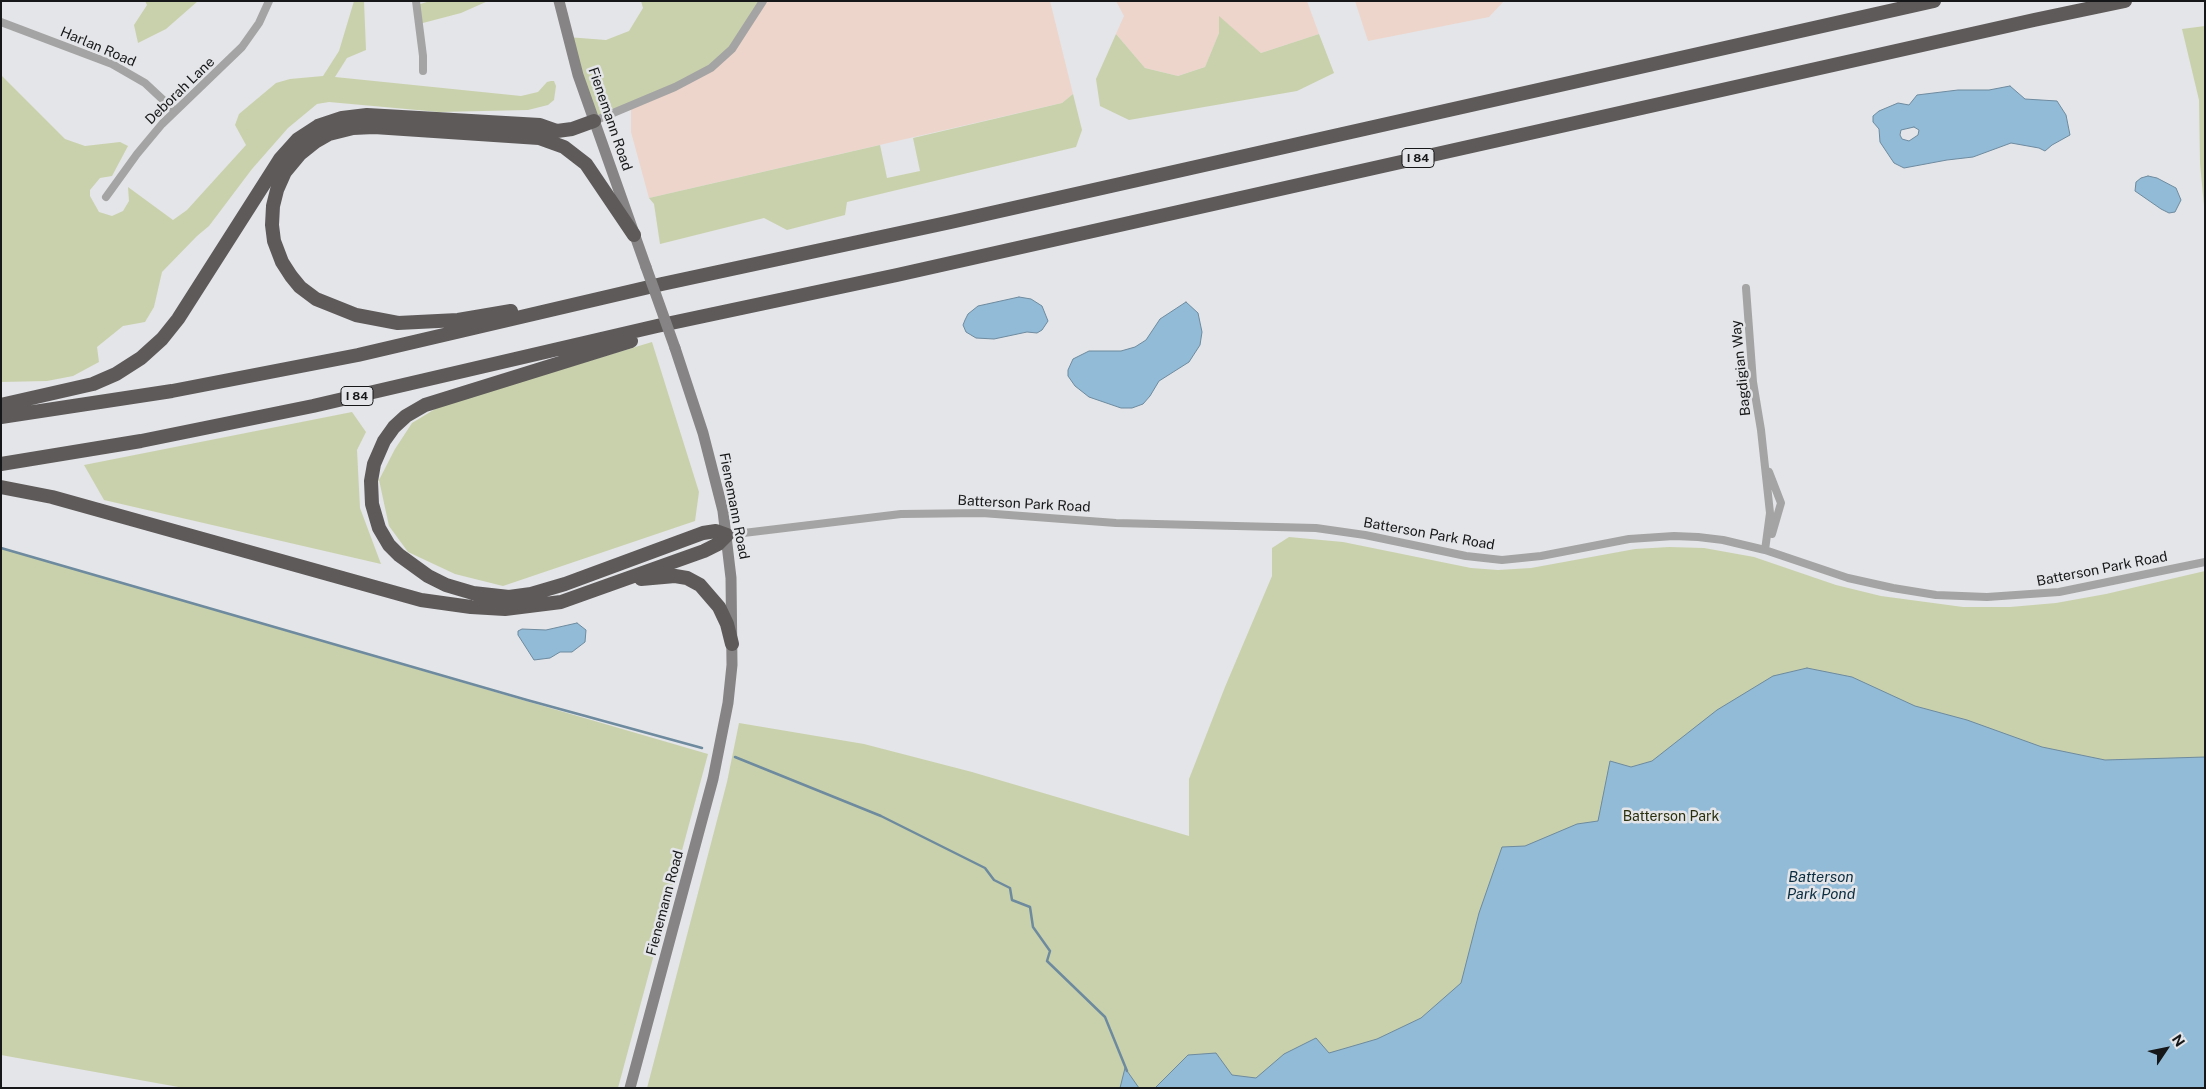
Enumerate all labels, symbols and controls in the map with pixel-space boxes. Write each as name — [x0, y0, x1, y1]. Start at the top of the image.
street label: Harlan Road — [58, 24, 138, 70]
street label: Deborah Lane — [142, 54, 218, 128]
street label: Fienemann Road — [584, 65, 636, 173]
road number: I 84 — [1402, 148, 1434, 168]
street label: Bagdigian Way — [1728, 319, 1754, 417]
road number: I 84 — [341, 386, 373, 406]
street label: Fienemann Road — [715, 451, 753, 561]
street label: Batterson Park Road — [957, 492, 1091, 516]
street label: Batterson Park Road — [1362, 514, 1496, 554]
street label: Batterson Park Road — [2035, 548, 2169, 590]
park label: Batterson Park — [1623, 809, 1719, 825]
street label: Fienemann Road — [643, 849, 687, 957]
water label: Batterson Park Pond — [1787, 868, 1855, 903]
north arrow — [2141, 1024, 2191, 1074]
text: N — [2169, 1032, 2188, 1050]

